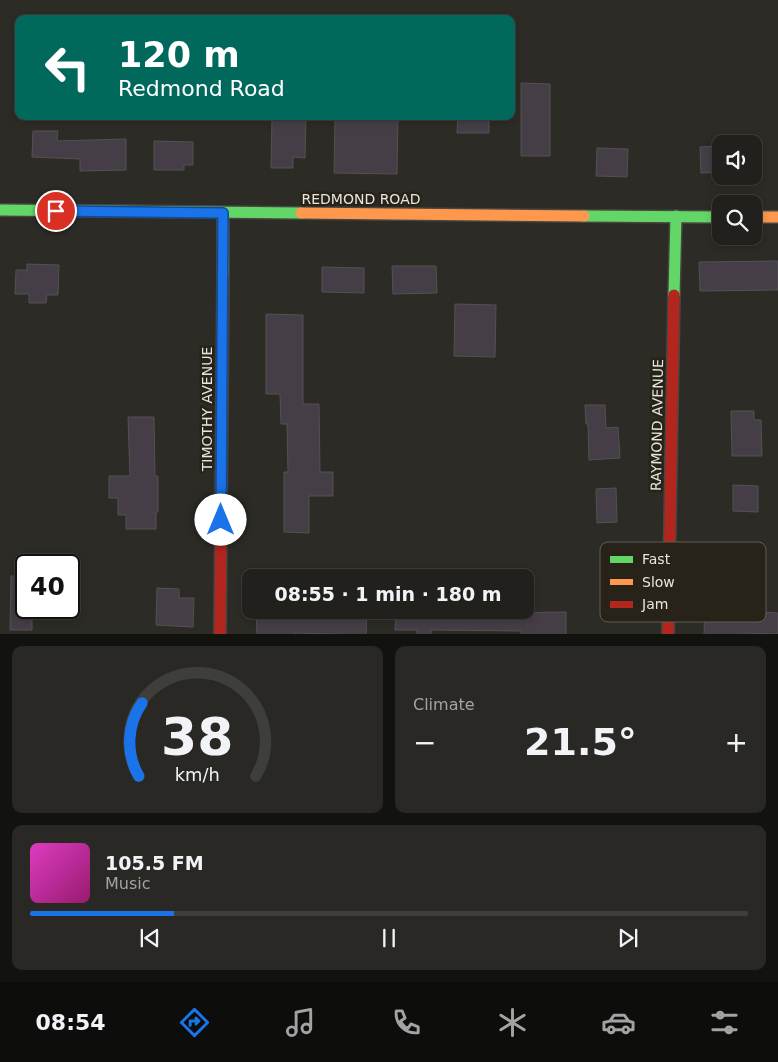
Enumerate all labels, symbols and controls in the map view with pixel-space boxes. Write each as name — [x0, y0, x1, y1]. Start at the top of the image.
icon: left — [35, 35, 100, 100]
text: 120 m — [118, 35, 240, 75]
text: Redmond Road — [118, 76, 285, 101]
map controls — [712, 135, 762, 245]
button: sound — [712, 135, 762, 185]
pin — [35, 190, 77, 232]
street label: REDMOND ROAD — [301, 191, 421, 207]
button: search — [712, 195, 762, 245]
icon: arrive — [42, 197, 70, 225]
street label: TIMOTHY AVENUE — [199, 347, 215, 472]
street label: RAYMOND AVENUE — [648, 359, 666, 491]
position arrow — [194, 493, 246, 545]
legend — [600, 542, 766, 622]
text: Fast — [642, 551, 671, 567]
speed limit sign: 40 — [15, 554, 80, 619]
text: Slow — [642, 574, 675, 590]
text: 08:55 · 1 min · 180 m — [274, 583, 502, 605]
text: Jam — [641, 596, 668, 612]
text: Climate — [413, 695, 475, 714]
text: 38 — [161, 707, 234, 767]
text: 21.5° — [524, 720, 637, 764]
text: − — [413, 726, 436, 759]
text: + — [725, 726, 748, 759]
text: km/h — [175, 764, 220, 785]
text: 105.5 FM — [105, 852, 204, 874]
text: Music — [105, 874, 151, 893]
icon: previous — [136, 924, 164, 952]
icon: pause — [375, 924, 403, 952]
icon: next — [614, 924, 642, 952]
icon: directions — [177, 1005, 212, 1040]
icon: music — [283, 1005, 318, 1040]
icon: phone — [389, 1005, 424, 1040]
icon: climate — [495, 1005, 530, 1040]
icon: car — [601, 1005, 636, 1040]
icon: filters — [707, 1005, 742, 1040]
text: 08:54 — [36, 1010, 106, 1035]

